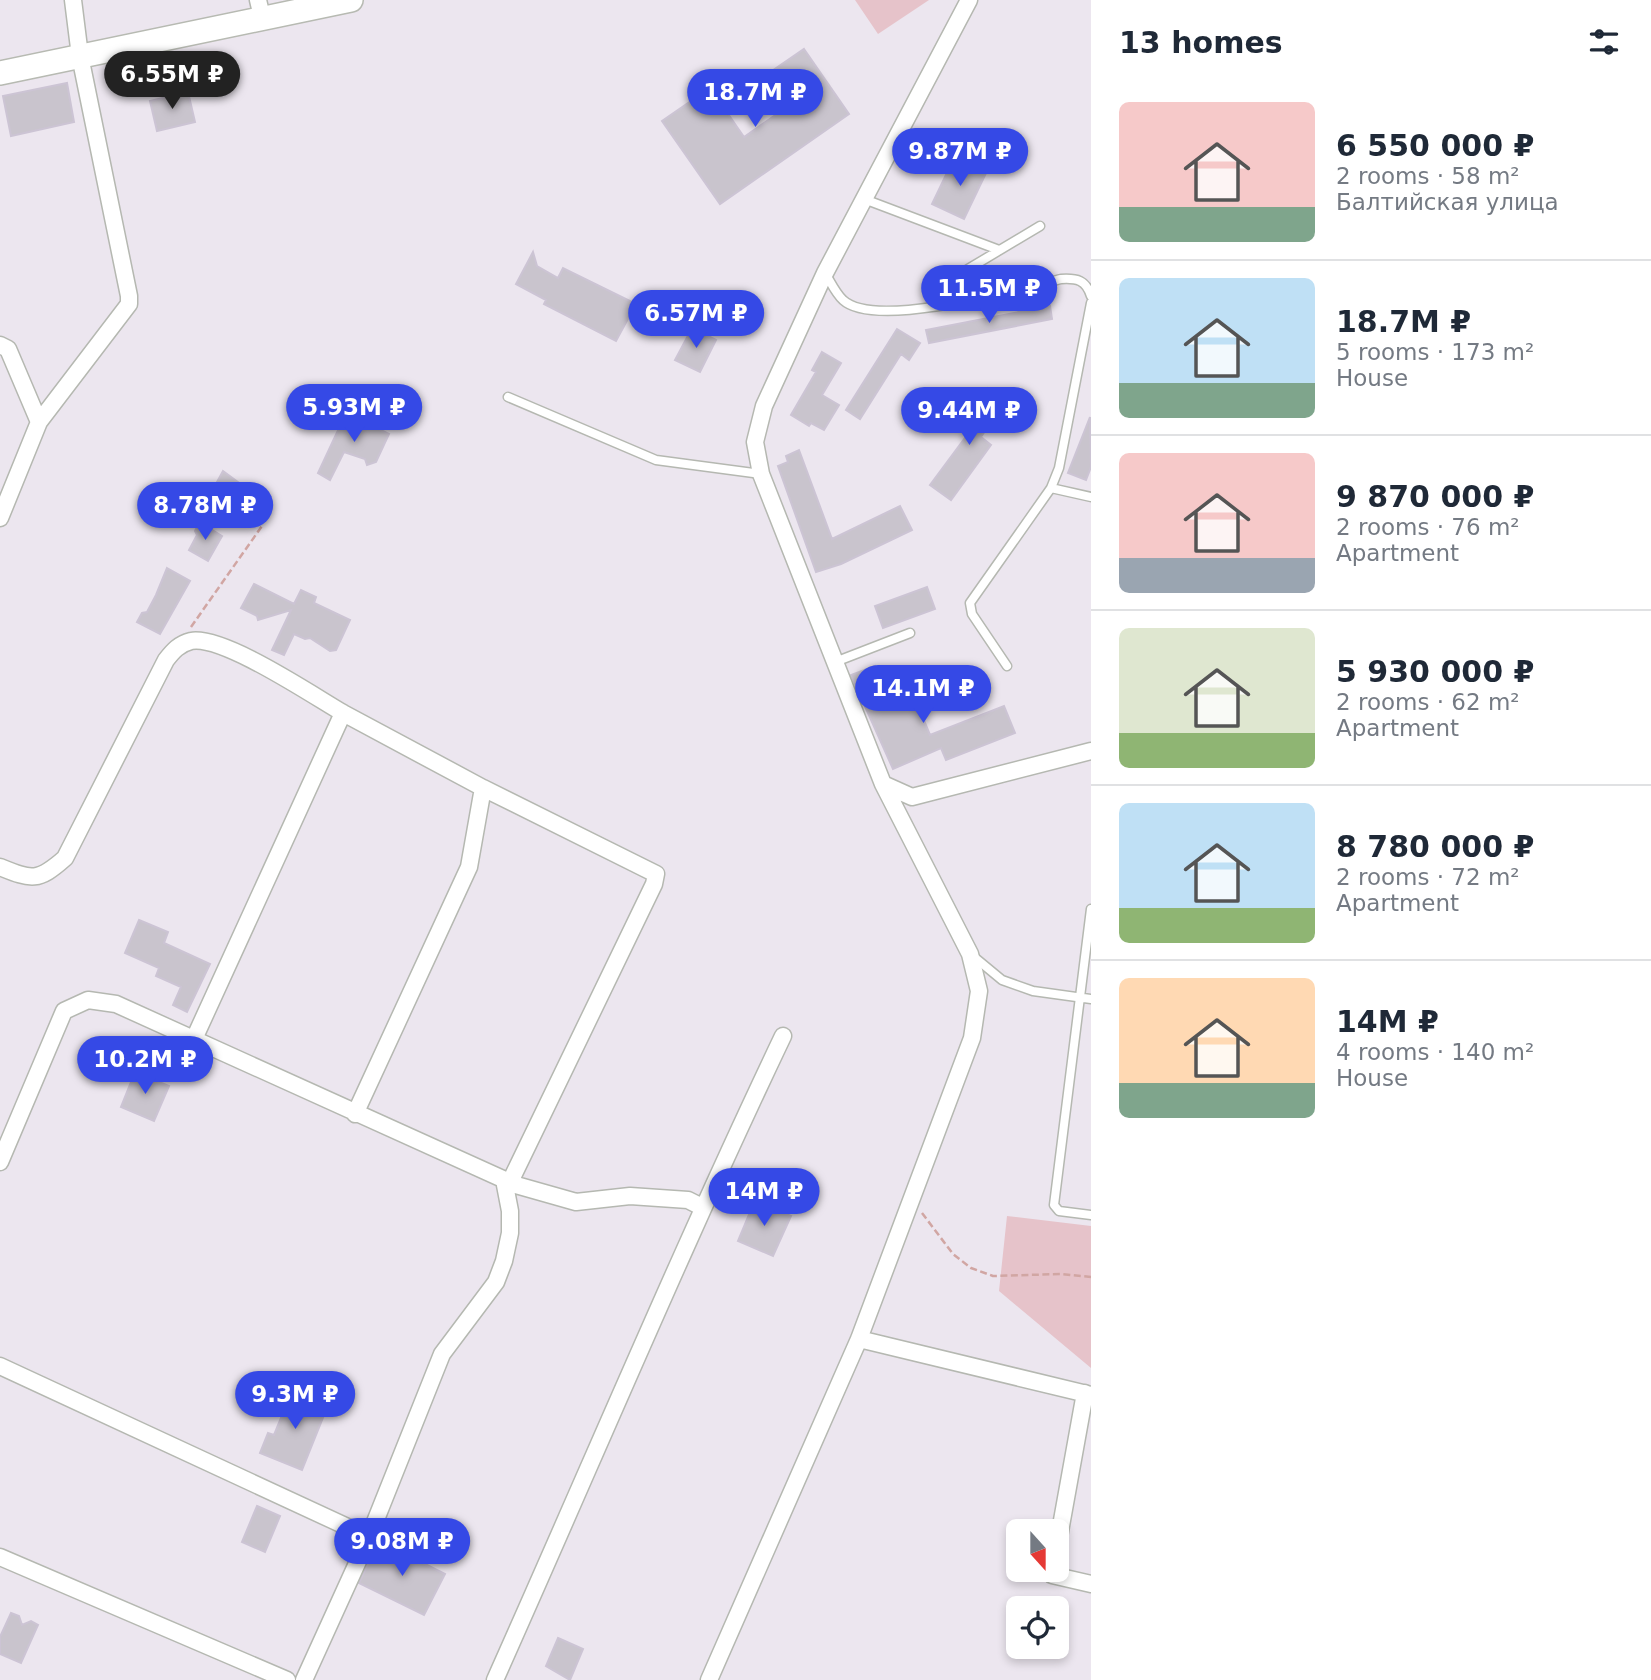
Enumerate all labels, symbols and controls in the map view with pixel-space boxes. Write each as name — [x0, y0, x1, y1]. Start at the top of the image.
icon: filters — [1585, 23, 1623, 61]
text: 13 homes — [1119, 25, 1283, 60]
pin: 6.55M ₽ — [107, 52, 237, 111]
text: 6.55M ₽ — [120, 61, 224, 87]
pin: 18.7M ₽ — [690, 69, 820, 129]
text: 18.7M ₽ — [703, 79, 807, 105]
pin: 9.87M ₽ — [895, 128, 1025, 188]
text: 6 550 000 ₽ — [1336, 128, 1534, 163]
icon: home — [1175, 130, 1259, 214]
text: 9.87M ₽ — [908, 138, 1012, 164]
text: 2 rooms · 58 m² — [1336, 163, 1520, 189]
text: Балтийская улица — [1336, 189, 1559, 215]
pin: 11.5M ₽ — [924, 266, 1054, 325]
text: 11.5M ₽ — [937, 275, 1041, 301]
pin: 6.57M ₽ — [631, 290, 761, 350]
text: 6.57M ₽ — [644, 300, 748, 326]
text: 18.7M ₽ — [1336, 304, 1471, 339]
icon: home — [1175, 306, 1259, 390]
text: 5 rooms · 173 m² — [1336, 339, 1534, 365]
text: House — [1336, 365, 1408, 391]
pin: 5.93M ₽ — [289, 384, 419, 444]
pin: 9.44M ₽ — [904, 388, 1034, 447]
text: 5.93M ₽ — [302, 394, 406, 420]
text: 9.44M ₽ — [917, 397, 1021, 423]
text: 9 870 000 ₽ — [1336, 479, 1534, 514]
icon: home — [1175, 481, 1259, 565]
pin: 8.78M ₽ — [140, 482, 270, 542]
text: 8.78M ₽ — [153, 492, 257, 518]
text: 2 rooms · 76 m² — [1336, 514, 1520, 540]
text: Apartment — [1336, 540, 1459, 566]
text: 5 930 000 ₽ — [1336, 654, 1534, 689]
icon: home — [1175, 656, 1259, 740]
pin: 14.1M ₽ — [858, 666, 988, 725]
text: 14.1M ₽ — [871, 675, 975, 701]
text: 2 rooms · 62 m² — [1336, 689, 1520, 715]
text: Apartment — [1336, 715, 1459, 741]
text: 8 780 000 ₽ — [1336, 829, 1534, 864]
icon: home — [1175, 831, 1259, 915]
text: 2 rooms · 72 m² — [1336, 864, 1520, 890]
text: Apartment — [1336, 890, 1459, 916]
text: 14M ₽ — [1336, 1004, 1439, 1039]
icon: home — [1175, 1006, 1259, 1090]
pin: 10.2M ₽ — [80, 1036, 210, 1096]
text: 4 rooms · 140 m² — [1336, 1039, 1534, 1065]
text: 10.2M ₽ — [93, 1046, 197, 1072]
text: House — [1336, 1065, 1408, 1091]
pin: 14M ₽ — [715, 1168, 813, 1228]
text: 14M ₽ — [725, 1178, 803, 1204]
pin: 9.3M ₽ — [238, 1372, 352, 1431]
text: 9.3M ₽ — [251, 1381, 339, 1407]
pin: 9.08M ₽ — [337, 1518, 467, 1578]
north arrow — [1006, 1519, 1069, 1582]
map controls — [1006, 1519, 1069, 1659]
text: 9.08M ₽ — [350, 1528, 454, 1554]
button: locate — [1006, 1596, 1069, 1659]

